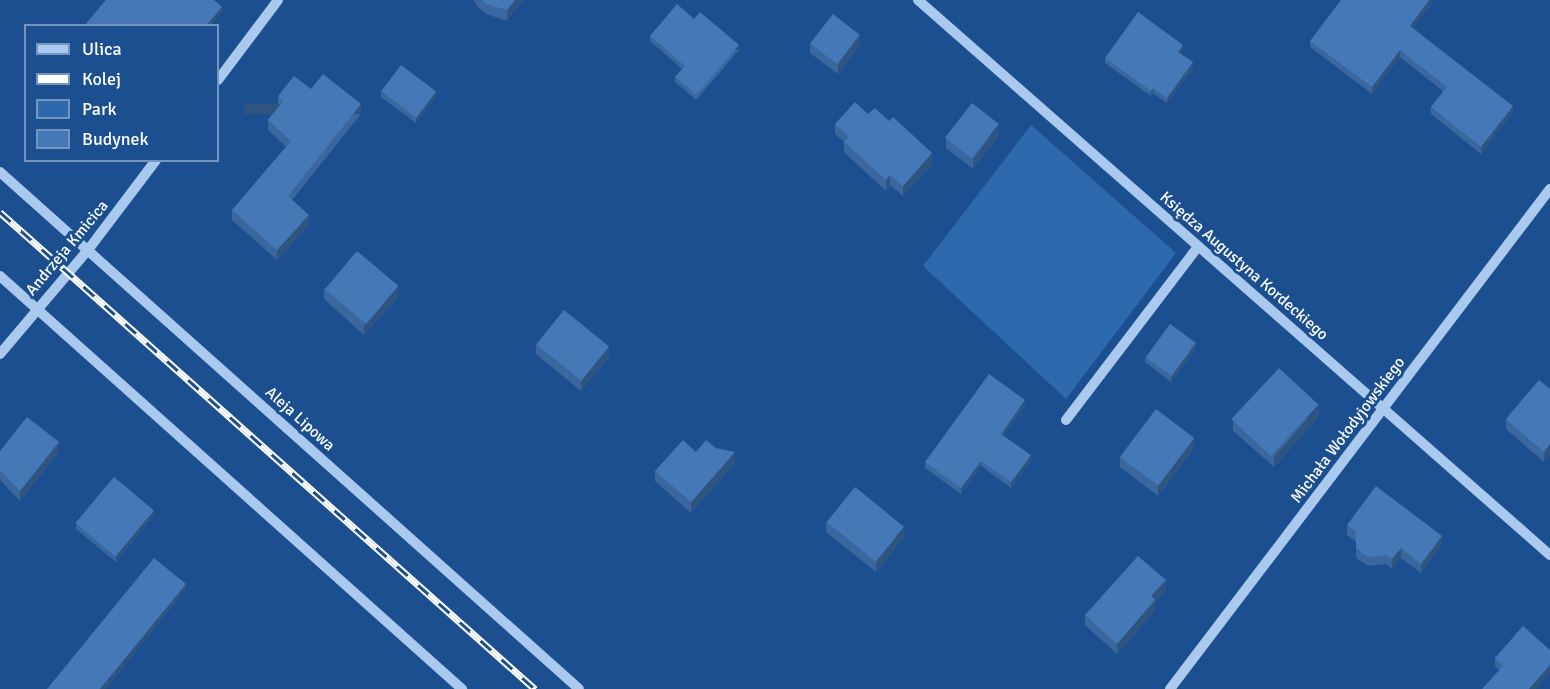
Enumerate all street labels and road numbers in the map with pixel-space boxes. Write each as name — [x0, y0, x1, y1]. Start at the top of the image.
street label: Księdza Augustyna Kordeckiego — [1156, 188, 1332, 344]
street label: Andrzeja Kmicica — [22, 197, 112, 299]
street label: Michała Wołodyjowskiego — [1287, 353, 1409, 507]
street label: Aleja Lipowa — [261, 383, 339, 455]

